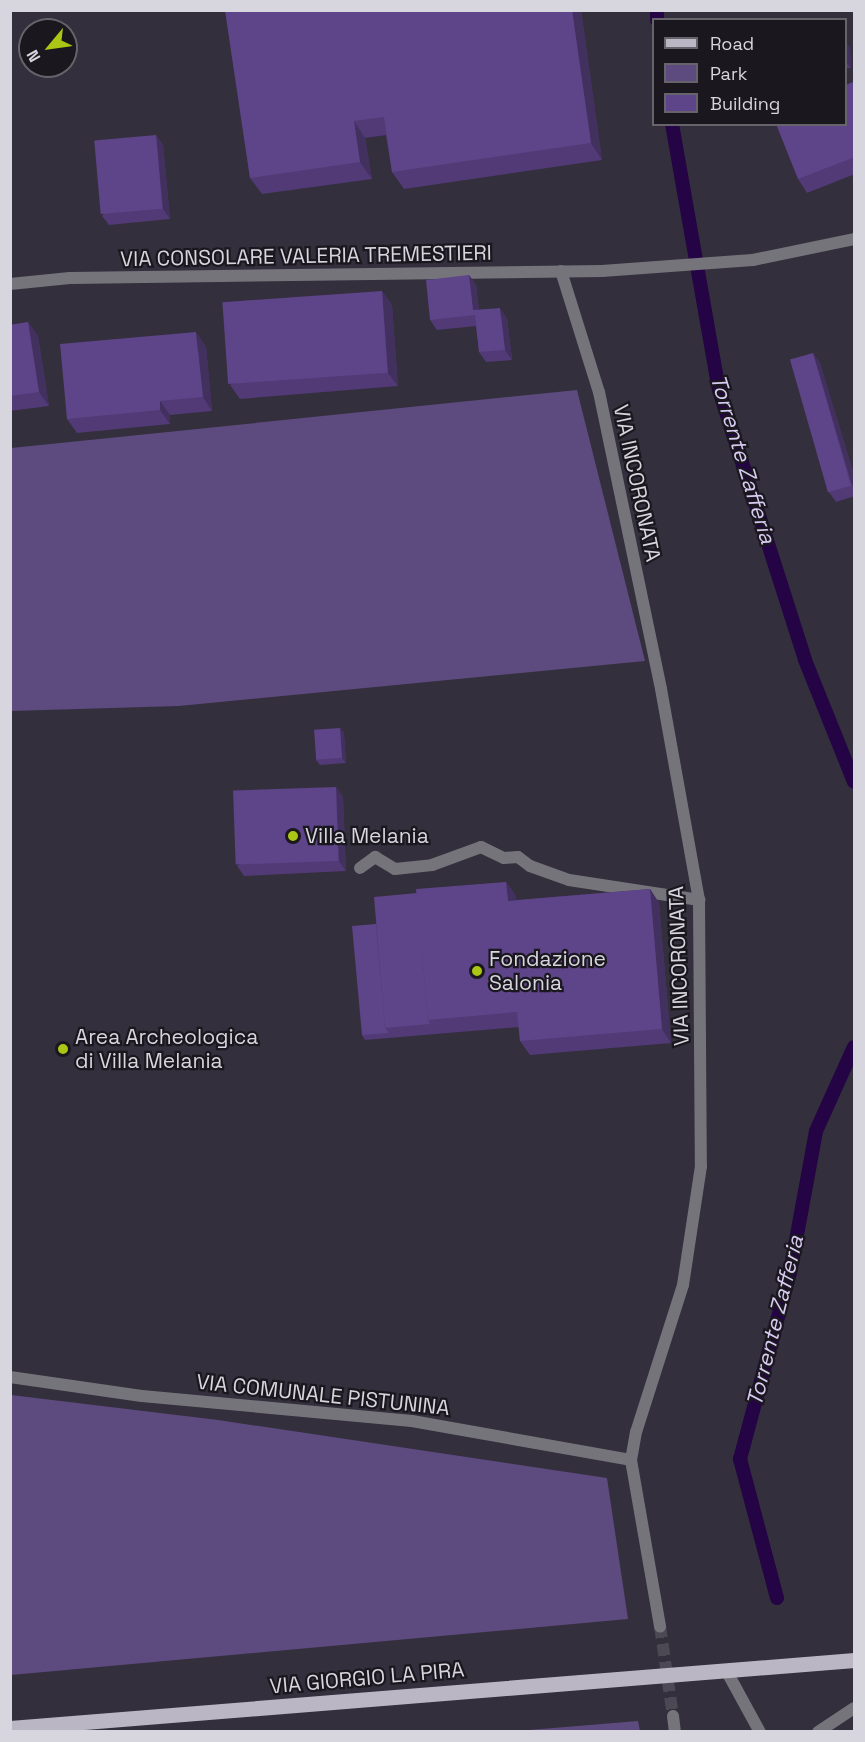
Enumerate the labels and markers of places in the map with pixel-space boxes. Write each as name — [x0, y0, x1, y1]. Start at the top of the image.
place label: Villa Melania — [305, 823, 429, 849]
marker: Villa Melania — [286, 829, 300, 843]
place label: Fondazione Salonia — [489, 946, 606, 996]
marker: Fondazione Salonia — [470, 964, 484, 978]
place label: Area Archeologica di Villa Melania — [75, 1024, 259, 1074]
marker: Area Archeologica di Villa Melania — [56, 1042, 70, 1056]

